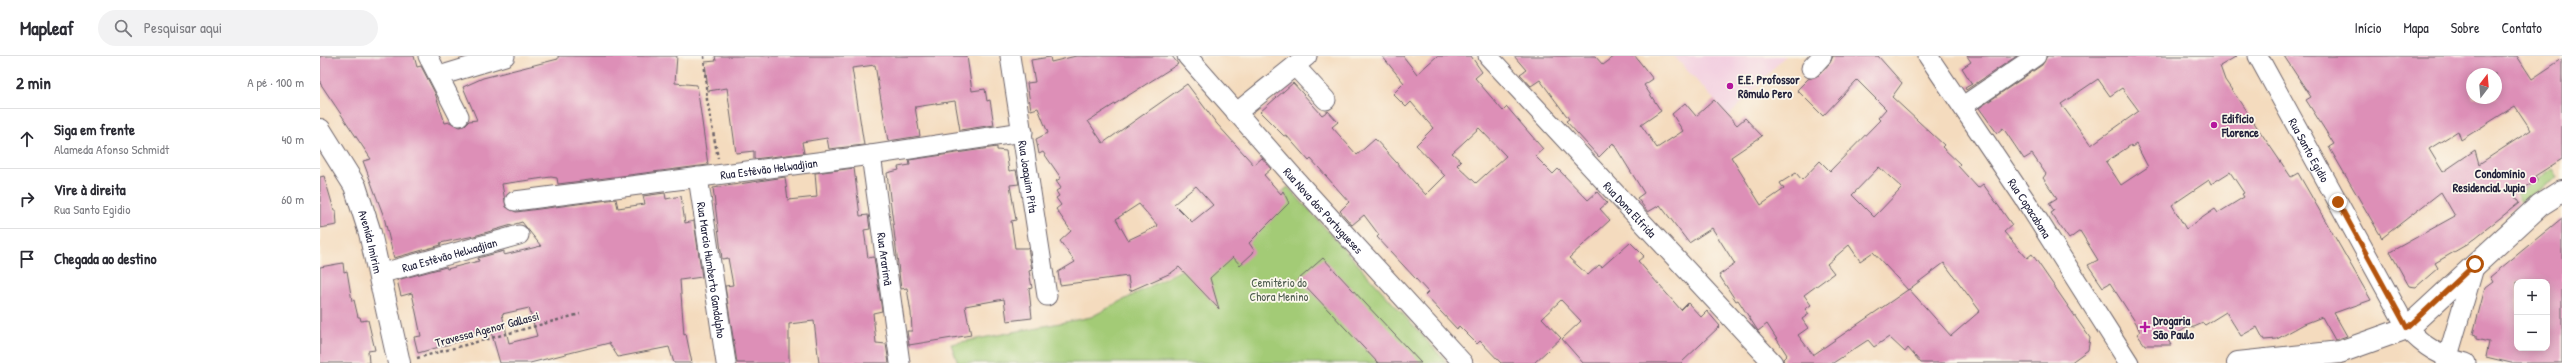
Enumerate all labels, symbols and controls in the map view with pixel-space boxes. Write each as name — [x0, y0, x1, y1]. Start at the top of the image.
search box — [98, 10, 378, 46]
text: Mapleaf — [20, 15, 74, 41]
icon: search — [112, 17, 134, 39]
text: Pesquisar aqui — [144, 17, 222, 38]
text: Início — [2355, 18, 2381, 37]
text: Mapa — [2403, 18, 2429, 37]
text: Sobre — [2451, 18, 2480, 37]
text: Contato — [2502, 18, 2542, 37]
north arrow — [2466, 68, 2502, 104]
text: 2 min — [16, 71, 51, 94]
place label: E.E. Profossor Rômulo Pero — [1738, 71, 1800, 102]
text: A pé · 100 m — [247, 73, 304, 91]
marker: E.E. Profossor Rômulo Pero — [1725, 81, 1735, 91]
place label: Edifício Florence — [2221, 110, 2259, 141]
street label: Rua Santo Egidio — [2285, 115, 2334, 185]
text: Siga em frente — [54, 119, 135, 140]
marker: Edifício Florence — [2209, 120, 2219, 130]
icon: ahead — [16, 128, 38, 150]
text: 40 m — [281, 130, 304, 148]
street label: Rua Joaquim Pita — [1015, 139, 1043, 214]
text: Alameda Afonso Schmidt — [54, 140, 169, 158]
street label: Rua Estêvão Helwadjian — [719, 153, 819, 183]
street label: Rua Nova dos Portugueses — [1280, 163, 1368, 257]
place label: Condomínio Residencial Jupia — [2453, 165, 2525, 197]
street label: Rua Copacabana — [2004, 175, 2056, 241]
marker: Condomínio Residencial Jupia — [2528, 175, 2538, 185]
street label: Rua Dona Elfrida — [1600, 177, 1661, 241]
text: Vire à direita — [54, 179, 126, 200]
icon: right — [16, 188, 38, 210]
text: 60 m — [281, 190, 304, 208]
route end — [2329, 193, 2347, 211]
text: Rua Santo Egidio — [54, 200, 131, 218]
street label: Rua Marcio Humberto Gandolpho — [693, 201, 731, 339]
street label: Avenida Imirim — [355, 208, 387, 275]
street label: Rua Ararimã — [873, 231, 898, 287]
street label: Rua Estêvão Helwadjian — [400, 233, 499, 276]
icon: arrive — [16, 248, 38, 270]
text: Chegada ao destino — [54, 248, 157, 269]
route start — [2466, 255, 2484, 273]
park label: Cemitério do Chora Menino — [1250, 274, 1309, 305]
map controls — [2514, 279, 2550, 351]
button: + — [2514, 279, 2550, 315]
street label: Travessa Agenor Gallassi — [433, 307, 541, 351]
place label: Drogaria São Paulo — [2153, 312, 2194, 343]
button: − — [2514, 315, 2550, 351]
marker: Drogaria São Paulo — [2140, 322, 2150, 332]

